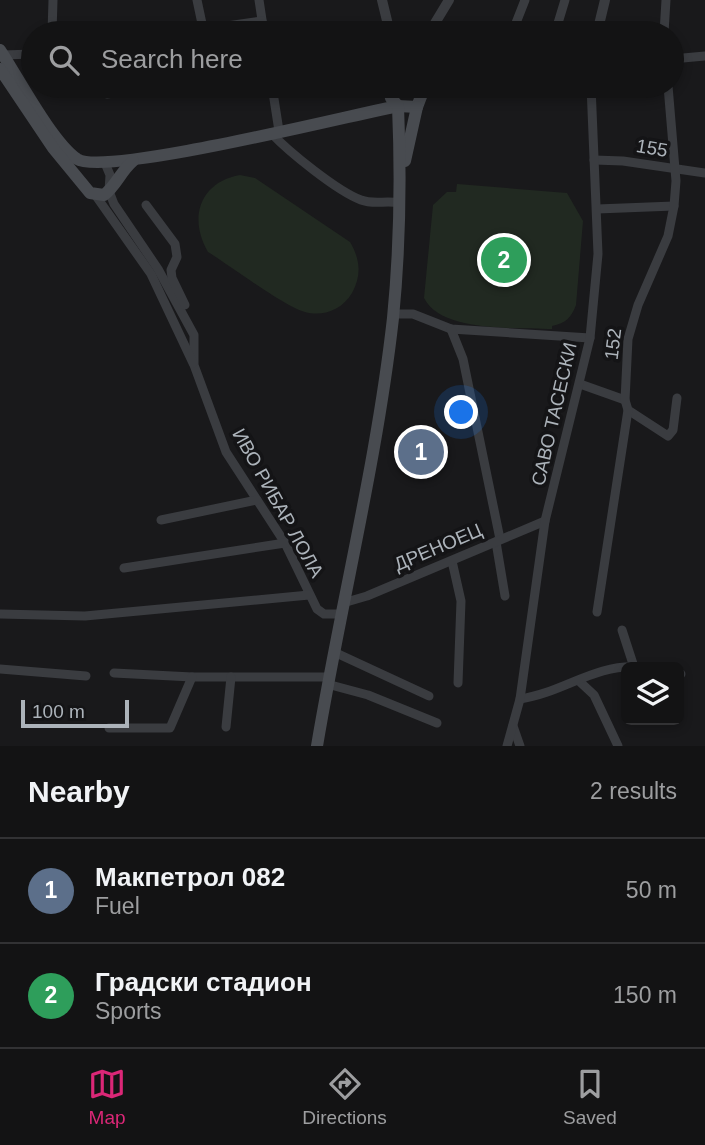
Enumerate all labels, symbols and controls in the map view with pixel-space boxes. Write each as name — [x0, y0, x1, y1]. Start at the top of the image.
search box — [21, 21, 684, 98]
icon: search — [45, 41, 83, 79]
text: Search here — [101, 44, 243, 74]
street label: 155 — [635, 135, 669, 161]
pin: 2 — [481, 234, 527, 286]
street label: 152 — [601, 327, 625, 361]
street label: САВО ТАСЕСКИ — [527, 340, 581, 488]
your location — [444, 395, 478, 429]
street label: ИВО РИБАР ЛОЛА — [228, 425, 328, 581]
pin: 1 — [398, 426, 444, 478]
street label: ДРЕНОЕЦ — [391, 519, 485, 575]
map controls — [621, 662, 684, 725]
button: layers — [621, 662, 684, 725]
scale bar — [21, 697, 130, 729]
text: 100 m — [32, 701, 85, 722]
text: Nearby — [28, 775, 130, 808]
text: 2 results — [590, 778, 677, 804]
text: Макпетрол 082 — [95, 862, 285, 892]
text: 1 — [45, 877, 57, 903]
text: 50 m — [626, 877, 677, 903]
text: Fuel — [95, 893, 140, 919]
text: Градски стадион — [95, 967, 312, 997]
text: 2 — [45, 982, 57, 1008]
text: 150 m — [613, 982, 677, 1008]
text: Sports — [95, 998, 161, 1024]
tab: Map — [88, 1065, 126, 1129]
tab: Directions — [302, 1065, 387, 1129]
tab: Saved — [563, 1065, 617, 1129]

